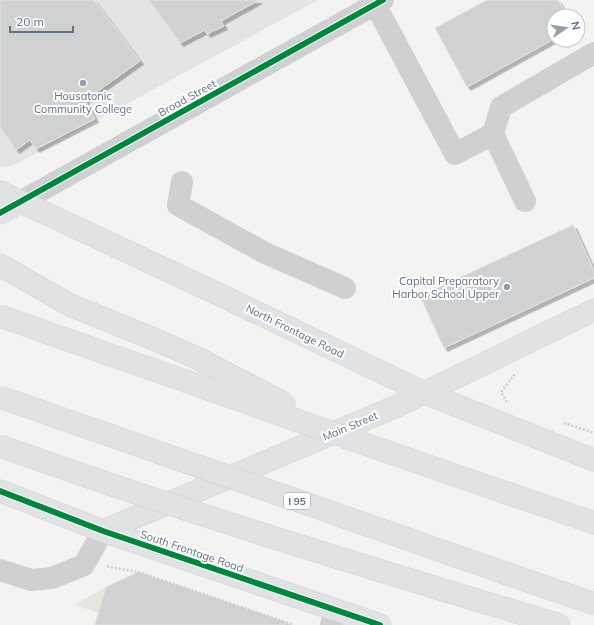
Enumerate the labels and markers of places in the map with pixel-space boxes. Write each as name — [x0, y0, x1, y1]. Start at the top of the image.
marker: Housatonic Community College — [78, 78, 88, 88]
place label: Housatonic Community College — [34, 89, 132, 116]
place label: Capital Preparatory Harbor School Upper — [392, 274, 499, 301]
marker: Capital Preparatory Harbor School Upper — [502, 282, 512, 292]

